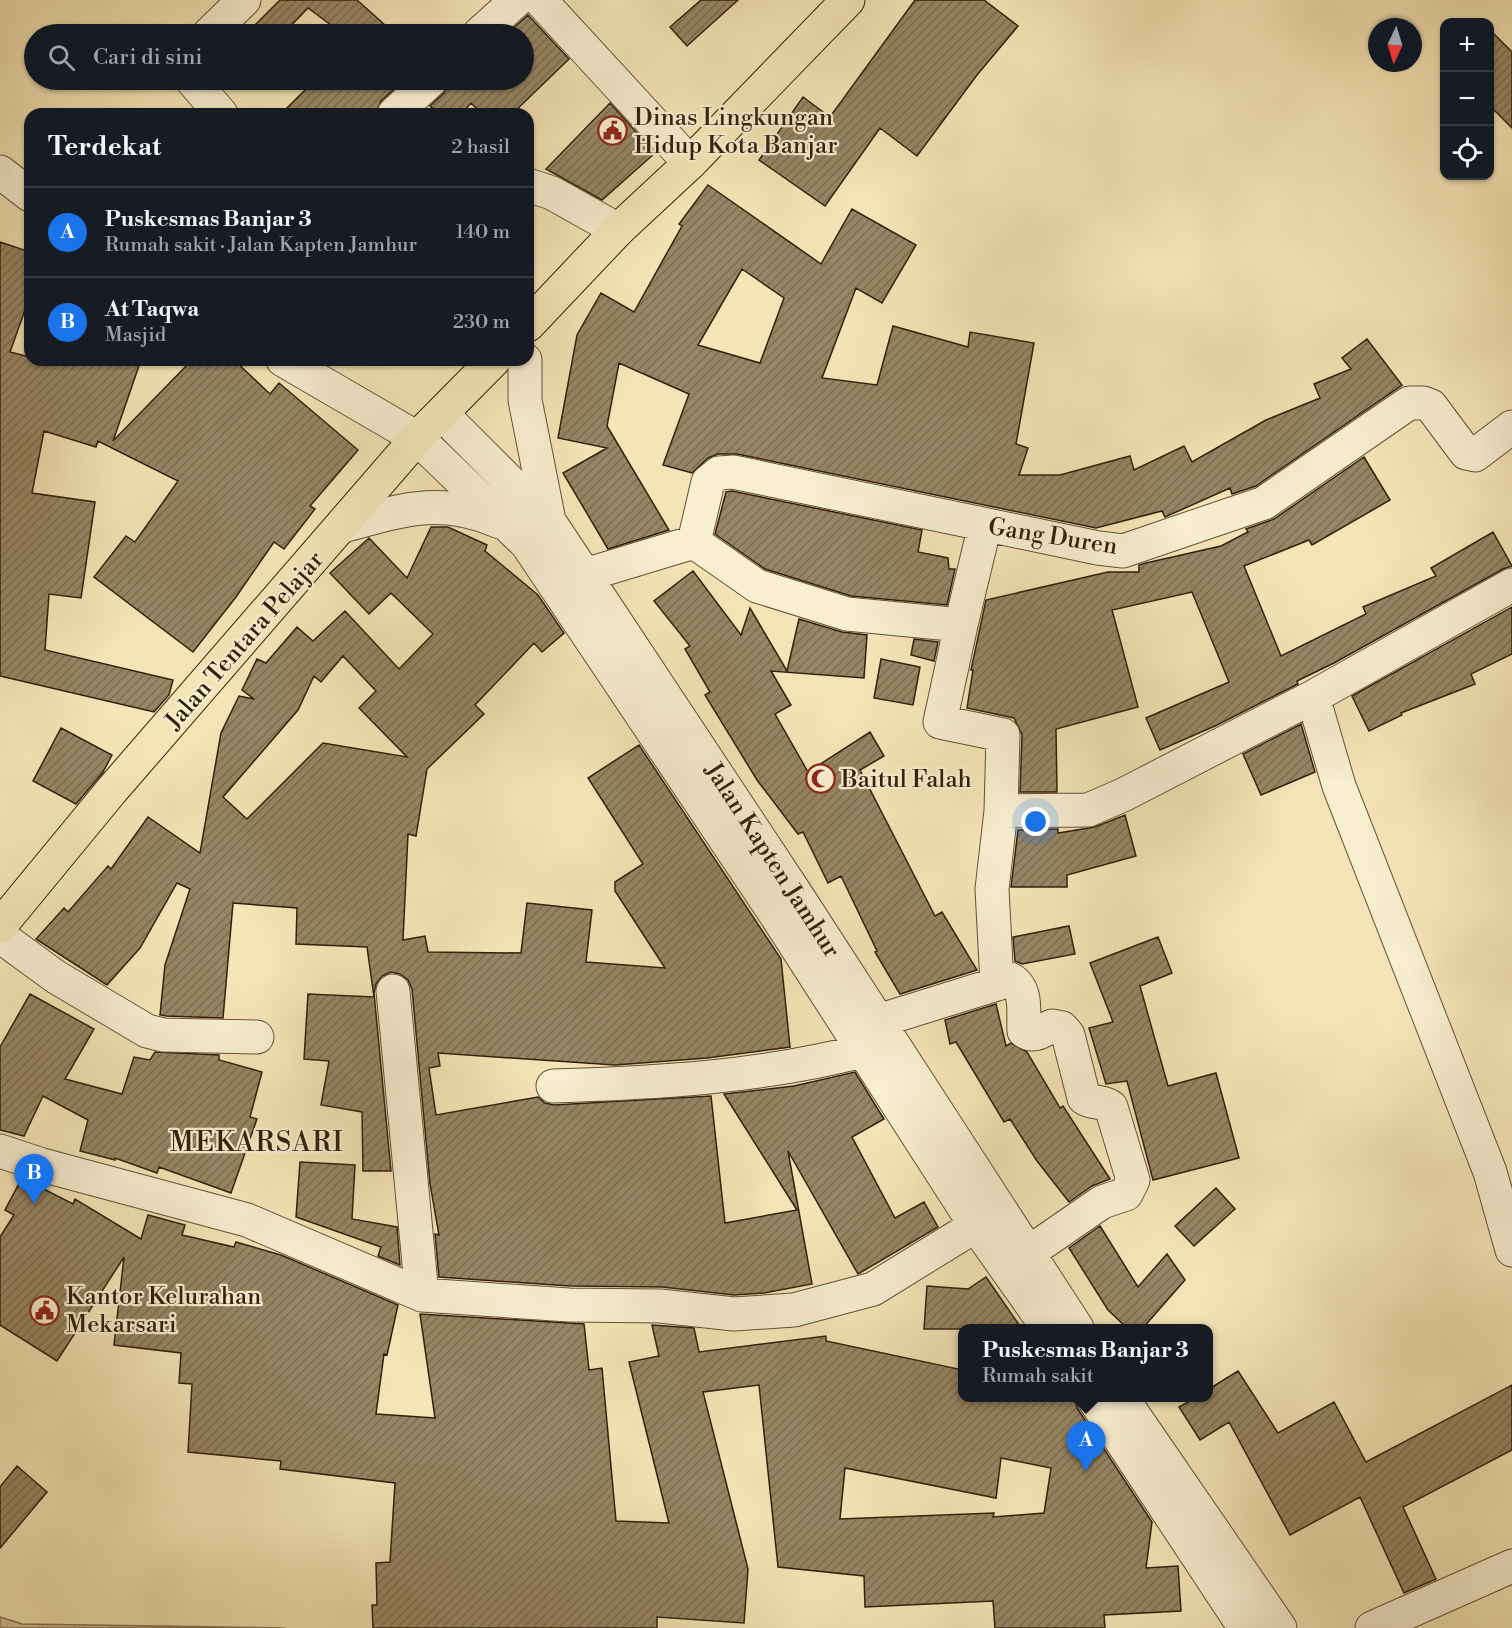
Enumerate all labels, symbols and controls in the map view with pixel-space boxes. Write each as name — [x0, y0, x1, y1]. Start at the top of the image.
north arrow — [1368, 18, 1422, 72]
map controls — [1440, 18, 1494, 180]
button: + — [1440, 18, 1494, 72]
search box — [24, 24, 534, 90]
icon: search — [45, 41, 78, 74]
text: Cari di sini — [93, 44, 203, 71]
button: − — [1440, 72, 1494, 126]
place label: Dinas Lingkungan Hidup Kota Banjar — [634, 103, 838, 161]
public building icon: Dinas Lingkungan Hidup Kota Banjar — [597, 115, 629, 147]
button: locate — [1440, 126, 1494, 180]
text: Terdekat — [48, 131, 161, 163]
text: 2 hasil — [451, 135, 510, 160]
text: Puskesmas Banjar 3 — [105, 206, 312, 233]
text: A — [60, 220, 75, 245]
text: 140 m — [455, 220, 510, 245]
text: Rumah sakit · Jalan Kapten Jamhur — [105, 233, 417, 258]
text: At Taqwa — [105, 296, 199, 323]
text: B — [60, 310, 75, 335]
text: 230 m — [453, 310, 510, 335]
text: Masjid — [105, 323, 166, 348]
street label: Gang Duren — [986, 512, 1120, 562]
street label: Jalan Tentara Pelajar — [158, 545, 330, 737]
street label: Jalan Kapten Jamhur — [697, 756, 846, 964]
mosque icon: Baitul Falah — [804, 763, 836, 795]
place label: Baitul Falah — [840, 765, 972, 795]
your location — [1021, 807, 1050, 836]
district label: MEKARSARI — [170, 1126, 344, 1160]
pin: B — [15, 1154, 54, 1204]
place label: Kantor Kelurahan Mekarsari — [66, 1282, 261, 1340]
public building icon: Kantor Kelurahan Mekarsari — [29, 1294, 61, 1326]
popup — [958, 1324, 1213, 1402]
text: Puskesmas Banjar 3 — [982, 1337, 1189, 1364]
text: Rumah sakit — [982, 1364, 1094, 1389]
pin: A — [1066, 1422, 1106, 1471]

